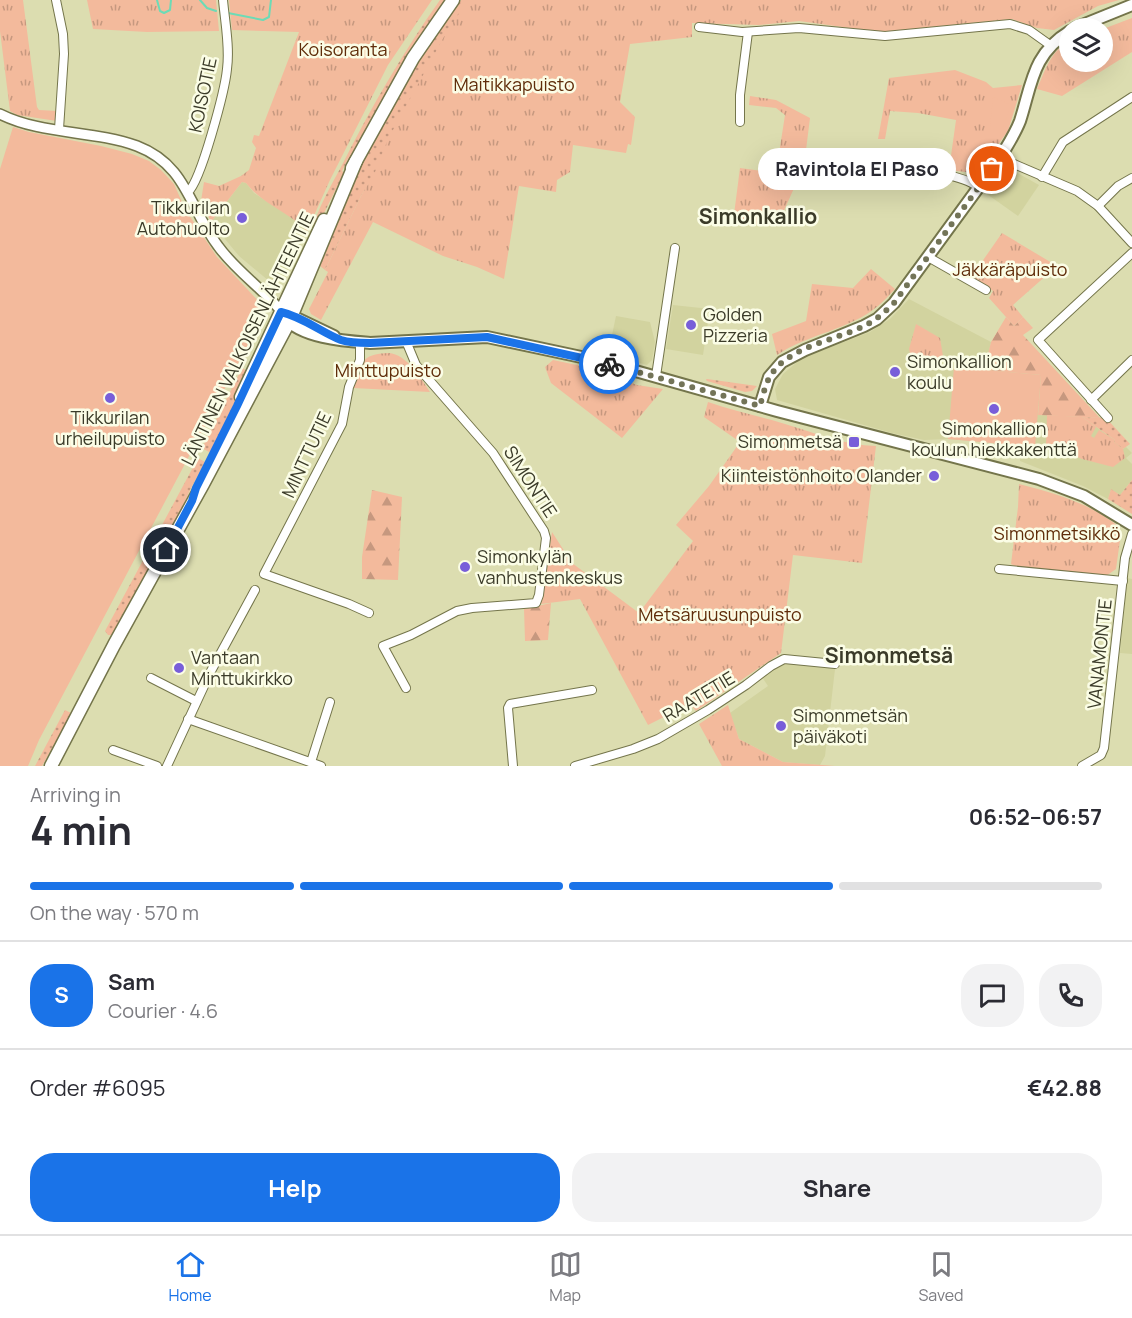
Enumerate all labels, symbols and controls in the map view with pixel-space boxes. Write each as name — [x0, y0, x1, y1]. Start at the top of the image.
map controls — [1059, 18, 1113, 72]
button: layers — [1059, 18, 1113, 72]
park label: Koisoranta — [299, 37, 387, 61]
street label: KOISOTIE — [182, 55, 222, 135]
park label: Maitikkapuisto — [453, 72, 575, 96]
pin — [966, 143, 1017, 194]
callout: Ravintola El Paso — [758, 148, 956, 190]
icon: bag — [975, 152, 1008, 185]
text: Ravintola El Paso — [775, 155, 939, 182]
place label: Tikkurilan Autohuolto — [137, 195, 230, 240]
district label: Simonkallio — [699, 202, 817, 230]
street label: LÄNTINEN VALKOISENLÄHTEENTIE — [175, 208, 319, 469]
marker: Tikkurilan Autohuolto — [235, 211, 249, 225]
park label: Jäkkäräpuisto — [953, 257, 1067, 281]
place label: Golden Pizzeria — [703, 302, 768, 347]
marker: Golden Pizzeria — [684, 318, 698, 332]
courier — [579, 334, 639, 394]
icon: bike — [593, 348, 626, 381]
place label: Simonkallion koulu — [907, 349, 1012, 394]
park label: Minttupuisto — [335, 358, 441, 382]
marker: Simonkallion koulu — [888, 365, 902, 379]
marker: Tikkurilan urheilupuisto — [103, 391, 117, 405]
marker: Simonkallion koulun hiekkakenttä — [987, 402, 1001, 416]
place label: Tikkurilan urheilupuisto — [55, 405, 165, 450]
street label: MINTTUTIE — [276, 408, 336, 501]
place label: Simonkallion koulun hiekkakenttä — [911, 416, 1077, 461]
place label: Simonmetsä — [738, 429, 842, 453]
marker: Simonmetsä — [847, 435, 861, 449]
street label: SIMONTIE — [499, 441, 563, 522]
place label: Kiinteistönhoito Olander — [721, 463, 923, 487]
marker: Kiinteistönhoito Olander — [927, 469, 941, 483]
park label: Simonmetsikkö — [994, 521, 1120, 545]
pin — [140, 524, 191, 575]
icon: home — [149, 533, 182, 566]
place label: Simonkylän vanhustenkeskus — [477, 544, 623, 589]
marker: Simonkylän vanhustenkeskus — [458, 560, 472, 574]
street label: VANAMONTIE — [1081, 598, 1117, 710]
park label: Metsäruusunpuisto — [638, 602, 802, 626]
district label: Simonmetsä — [825, 641, 953, 669]
place label: Vantaan Minttukirkko — [191, 645, 293, 690]
marker: Vantaan Minttukirkko — [172, 661, 186, 675]
street label: RAATETIE — [658, 665, 739, 727]
place label: Simonmetsän päiväkoti — [793, 703, 908, 748]
marker: Simonmetsän päiväkoti — [774, 719, 788, 733]
text: Arriving in — [30, 781, 121, 808]
text: 06:52–06:57 — [969, 802, 1102, 832]
text: 4 min — [30, 803, 132, 857]
text: On the way · 570 m — [30, 899, 199, 926]
button: chat — [961, 964, 1024, 1027]
button: phone — [1039, 964, 1102, 1027]
text: Sam — [108, 967, 155, 997]
text: S — [54, 980, 69, 1010]
text: Courier · 4.6 — [108, 997, 218, 1024]
text: Order #6095 — [30, 1073, 166, 1103]
text: €42.88 — [1027, 1073, 1102, 1103]
button: Help — [30, 1153, 560, 1222]
button: Share — [572, 1153, 1102, 1222]
tab: Home — [168, 1248, 212, 1306]
tab: Map — [549, 1248, 582, 1306]
tab: Saved — [918, 1248, 964, 1306]

